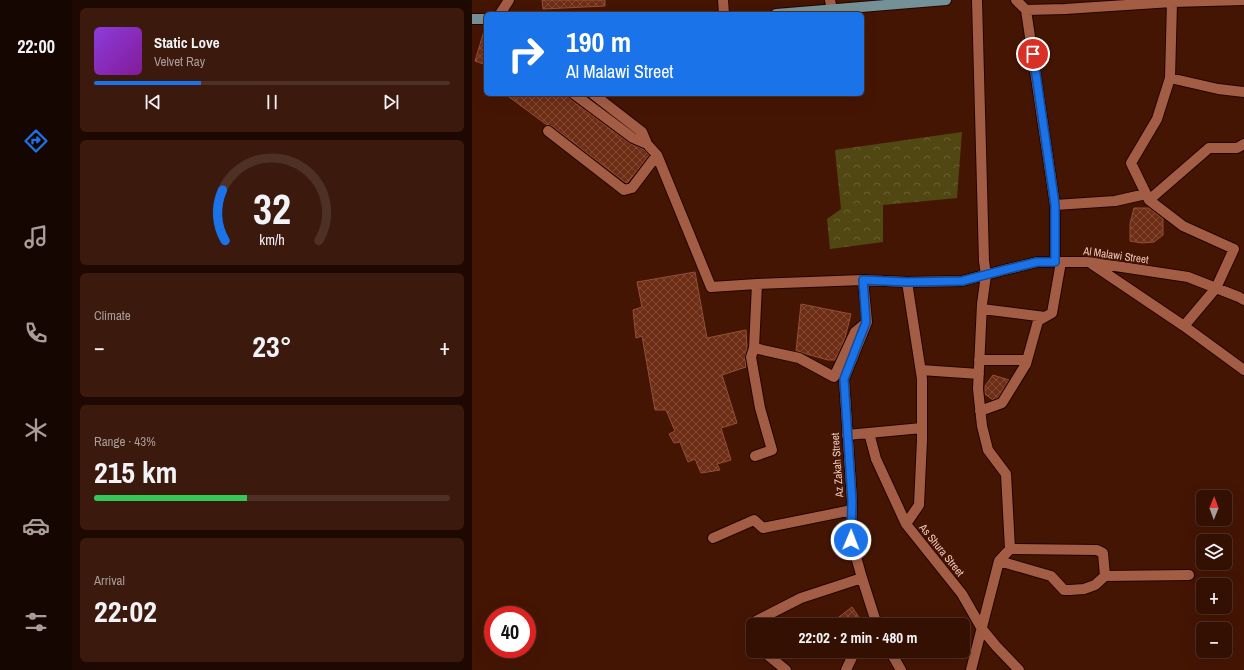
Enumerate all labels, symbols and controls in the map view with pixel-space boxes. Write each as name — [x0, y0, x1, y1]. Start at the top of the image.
text: 190 m — [566, 23, 631, 61]
icon: right — [500, 28, 552, 80]
text: Static Love — [154, 32, 220, 53]
text: 22:00 — [17, 34, 55, 59]
pin — [1016, 37, 1050, 71]
icon: arrive — [1022, 43, 1044, 65]
text: Velvet Ray — [154, 53, 205, 70]
text: Al Malawi Street — [566, 59, 673, 84]
icon: previous — [142, 91, 164, 113]
icon: pause — [261, 91, 283, 113]
icon: next — [380, 91, 402, 113]
icon: directions — [22, 127, 50, 155]
text: 32 — [253, 180, 291, 236]
icon: music — [22, 223, 50, 251]
text: km/h — [259, 229, 285, 248]
street label: Al Malawi Street — [1082, 243, 1150, 267]
text: Climate — [94, 307, 131, 324]
icon: phone — [22, 319, 50, 347]
text: 23° — [252, 326, 292, 366]
text: − — [94, 332, 105, 362]
text: + — [439, 332, 450, 362]
icon: climate — [22, 416, 50, 444]
street label: Az Zakah Street — [828, 432, 846, 499]
text: Range · 43% — [94, 433, 156, 450]
text: 215 km — [94, 452, 177, 492]
north arrow — [1196, 490, 1232, 526]
map controls — [1196, 490, 1232, 658]
icon: car — [22, 512, 50, 540]
position arrow — [830, 519, 872, 561]
street label: As Shura Street — [916, 520, 968, 580]
button: layers — [1196, 534, 1232, 570]
text: Arrival — [94, 572, 125, 589]
button: + — [1196, 578, 1232, 614]
text: 22:02 — [94, 591, 157, 631]
speed limit sign: 40 — [484, 606, 536, 658]
icon: filters — [22, 608, 50, 636]
button: − — [1196, 622, 1232, 658]
text: 22:02 · 2 min · 480 m — [799, 627, 917, 648]

